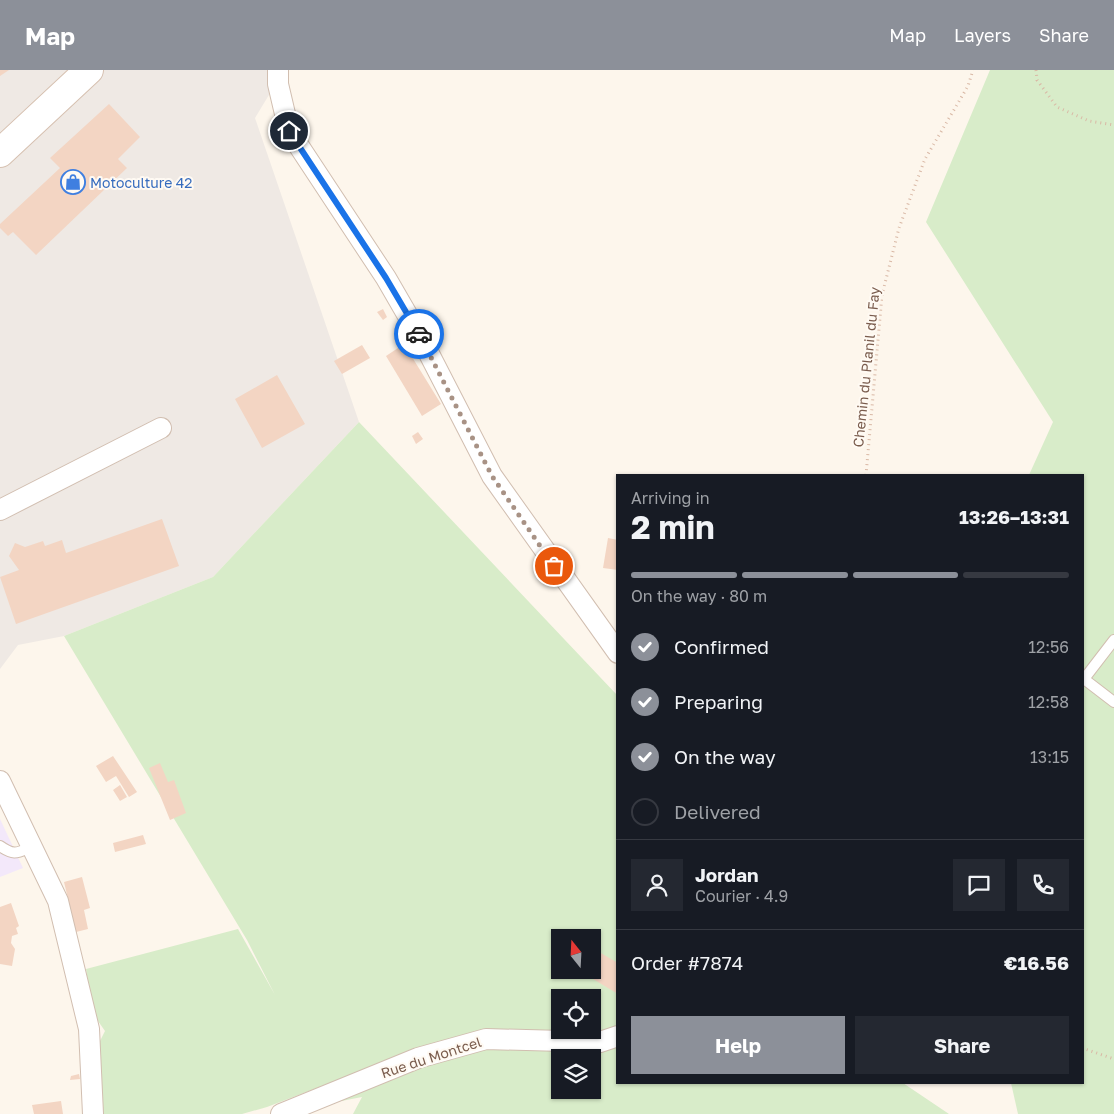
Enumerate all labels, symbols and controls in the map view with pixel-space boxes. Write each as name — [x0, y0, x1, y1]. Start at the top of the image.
text: Map — [25, 21, 75, 50]
text: Map — [889, 24, 926, 46]
text: Layers — [954, 24, 1011, 46]
text: Share — [1039, 24, 1089, 46]
pin — [268, 110, 310, 152]
icon: home — [275, 117, 303, 145]
shop icon: Motoculture 42 — [60, 169, 86, 195]
place label: Motoculture 42 — [90, 174, 192, 191]
street label: Chemin du Planil du Fay — [849, 286, 883, 448]
courier — [394, 309, 444, 359]
icon: car — [405, 320, 433, 348]
text: Arriving in — [631, 488, 710, 508]
text: 13:26–13:31 — [959, 505, 1069, 528]
text: 2 min — [631, 508, 715, 546]
pin — [533, 545, 575, 587]
icon: bag — [540, 552, 568, 580]
text: On the way · 80 m — [631, 586, 767, 606]
icon: check — [631, 633, 659, 661]
text: Confirmed — [674, 635, 769, 658]
text: 12:56 — [1028, 637, 1069, 657]
icon: check — [631, 688, 659, 716]
text: Preparing — [674, 690, 763, 713]
text: 12:58 — [1028, 692, 1069, 712]
icon: check — [631, 743, 659, 771]
text: On the way — [674, 745, 776, 768]
text: 13:15 — [1030, 747, 1069, 767]
text: Delivered — [674, 800, 761, 823]
button: person — [631, 859, 683, 911]
button: chat — [953, 859, 1005, 911]
button: phone — [1017, 859, 1069, 911]
text: Jordan — [695, 863, 759, 886]
text: Courier · 4.9 — [695, 886, 788, 906]
north arrow — [551, 929, 601, 979]
map controls — [551, 929, 601, 1099]
text: Order #7874 — [631, 951, 743, 974]
text: €16.56 — [1004, 951, 1069, 974]
button: locate — [551, 989, 601, 1039]
button: Help — [631, 1016, 845, 1074]
button: Share — [855, 1016, 1069, 1074]
street label: Rue du Montcel — [379, 1033, 483, 1081]
button: layers — [551, 1049, 601, 1099]

